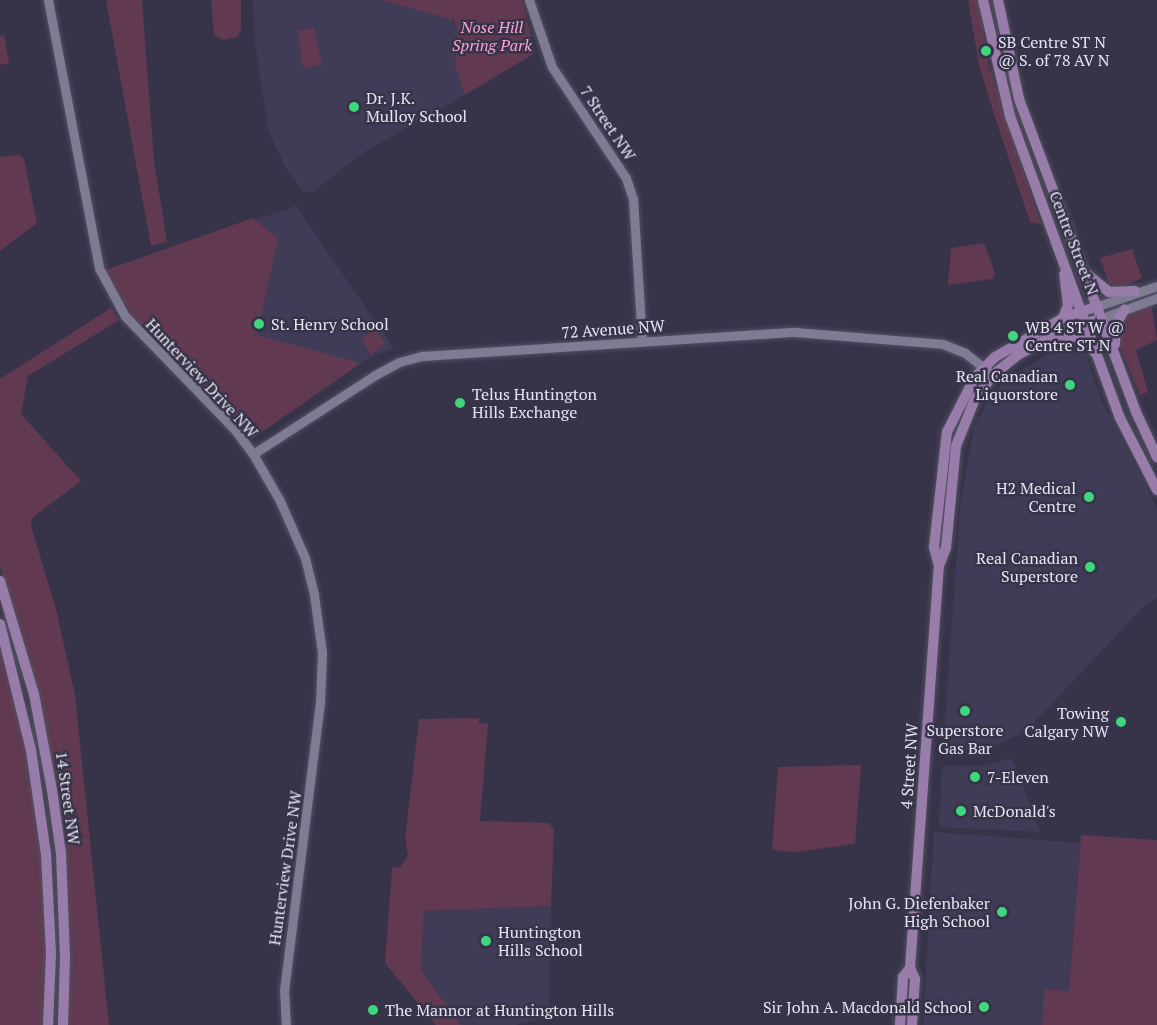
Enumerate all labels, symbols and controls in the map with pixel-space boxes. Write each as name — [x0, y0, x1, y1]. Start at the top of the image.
park label: Nose Hill Spring Park — [452, 17, 532, 55]
place label: SB Centre ST N @ S. of 78 AV N — [998, 32, 1111, 70]
marker: SB Centre ST N @ S. of 78 AV N — [979, 44, 993, 58]
street label: 7 Street NW — [576, 82, 640, 164]
place label: Dr. J.K. Mulloy School — [366, 88, 467, 126]
marker: Dr. J.K. Mulloy School — [347, 100, 361, 114]
street label: Centre Street N — [1045, 188, 1103, 298]
street label: Hunterview Drive NW — [142, 314, 262, 442]
place label: St. Henry School — [271, 314, 389, 334]
street label: 72 Avenue NW — [561, 316, 665, 342]
marker: St. Henry School — [252, 317, 266, 331]
place label: WB 4 ST W @ Centre ST N — [1025, 317, 1124, 355]
marker: WB 4 ST W @ Centre ST N — [1006, 329, 1020, 343]
place label: Real Canadian Liquorstore — [956, 366, 1058, 404]
marker: Real Canadian Liquorstore — [1063, 378, 1077, 392]
place label: Telus Huntington Hills Exchange — [472, 384, 597, 422]
marker: Telus Huntington Hills Exchange — [453, 396, 467, 410]
place label: H2 Medical Centre — [996, 478, 1076, 516]
marker: H2 Medical Centre — [1080, 488, 1098, 506]
place label: Real Canadian Superstore — [976, 548, 1078, 586]
marker: Real Canadian Superstore — [1083, 560, 1097, 574]
place label: Towing Calgary NW — [1024, 703, 1109, 741]
marker: Superstore Gas Bar — [958, 704, 972, 718]
marker: Towing Calgary NW — [1114, 715, 1128, 729]
place label: Superstore Gas Bar — [927, 720, 1003, 758]
street label: 4 Street NW — [896, 723, 922, 809]
street label: 14 Street NW — [52, 750, 84, 846]
place label: 7-Eleven — [987, 767, 1049, 787]
marker: 7-Eleven — [968, 770, 982, 784]
street label: Hunterview Drive NW — [265, 789, 305, 947]
place label: McDonald's — [973, 801, 1056, 821]
marker: McDonald's — [954, 804, 968, 818]
place label: John G. Diefenbaker High School — [848, 893, 990, 931]
marker: John G. Diefenbaker High School — [995, 905, 1009, 919]
place label: Huntington Hills School — [498, 922, 583, 960]
marker: Huntington Hills School — [479, 934, 493, 948]
place label: Sir John A. Macdonald School — [762, 997, 972, 1017]
place label: The Mannor at Huntington Hills — [385, 1000, 614, 1020]
marker: Sir John A. Macdonald School — [977, 1000, 991, 1014]
marker: The Mannor at Huntington Hills — [366, 1003, 380, 1017]

